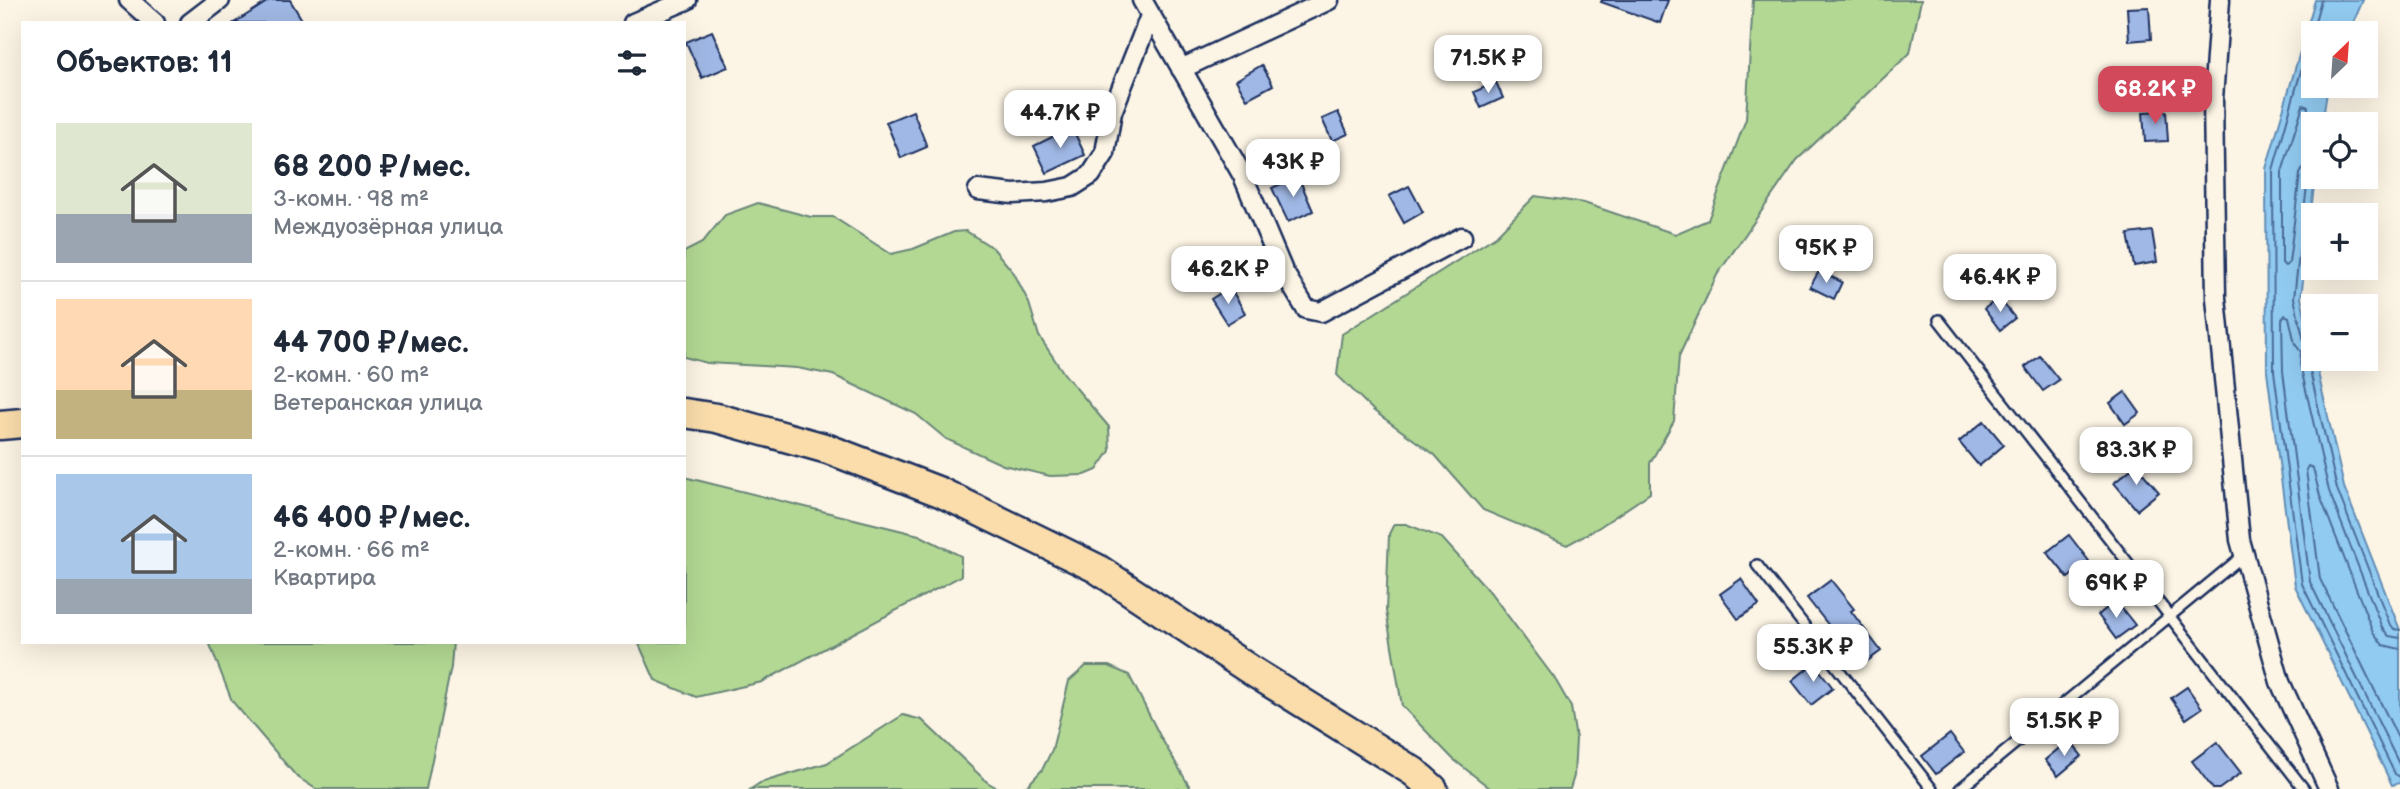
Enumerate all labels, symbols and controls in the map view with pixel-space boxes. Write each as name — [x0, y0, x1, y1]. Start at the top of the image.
north arrow — [2301, 21, 2378, 98]
map controls — [2301, 21, 2378, 371]
pin: 71.5K ₽ — [1423, 36, 1553, 95]
icon: filters — [613, 44, 651, 82]
text: 71.5K ₽ — [1450, 44, 1526, 72]
text: Объектов: 11 — [56, 45, 233, 81]
pin: 68.2K ₽ — [2090, 66, 2220, 126]
text: 68.2K ₽ — [2114, 75, 2196, 103]
pin: 44.7K ₽ — [995, 90, 1125, 150]
text: 44.7K ₽ — [1020, 99, 1100, 127]
button: locate — [2301, 112, 2378, 189]
pin: 43K ₽ — [1244, 140, 1342, 199]
text: 43K ₽ — [1262, 148, 1324, 176]
text: 68 200 ₽/мес. — [273, 149, 471, 185]
icon: home — [112, 151, 196, 235]
text: 3-комн. · 98 m² — [273, 185, 429, 213]
button: + — [2301, 203, 2378, 280]
text: Междуозёрная улица — [273, 213, 503, 241]
pin: 95K ₽ — [1777, 226, 1875, 285]
text: 95K ₽ — [1795, 234, 1857, 262]
pin: 46.2K ₽ — [1163, 246, 1293, 306]
pin: 46.4K ₽ — [1935, 254, 2065, 314]
text: 46.2K ₽ — [1187, 255, 1269, 283]
text: 46.4K ₽ — [1959, 263, 2041, 291]
button: − — [2301, 294, 2378, 371]
text: 44 700 ₽/мес. — [273, 325, 469, 361]
icon: home — [112, 327, 196, 411]
text: 2-комн. · 60 m² — [273, 361, 429, 389]
text: Ветеранская улица — [273, 389, 483, 417]
pin: 83.3K ₽ — [2071, 428, 2201, 487]
text: 83.3K ₽ — [2096, 436, 2176, 464]
text: 46 400 ₽/мес. — [273, 500, 470, 536]
icon: home — [112, 502, 196, 586]
text: 2-комн. · 66 m² — [273, 536, 430, 564]
pin: 69K ₽ — [2067, 560, 2165, 620]
text: Квартира — [273, 564, 376, 592]
text: 69K ₽ — [2085, 569, 2147, 597]
pin: 55.3K ₽ — [1748, 624, 1878, 684]
text: 55.3K ₽ — [1773, 633, 1853, 661]
pin: 51.5K ₽ — [1999, 698, 2129, 758]
text: 51.5K ₽ — [2026, 707, 2102, 735]

